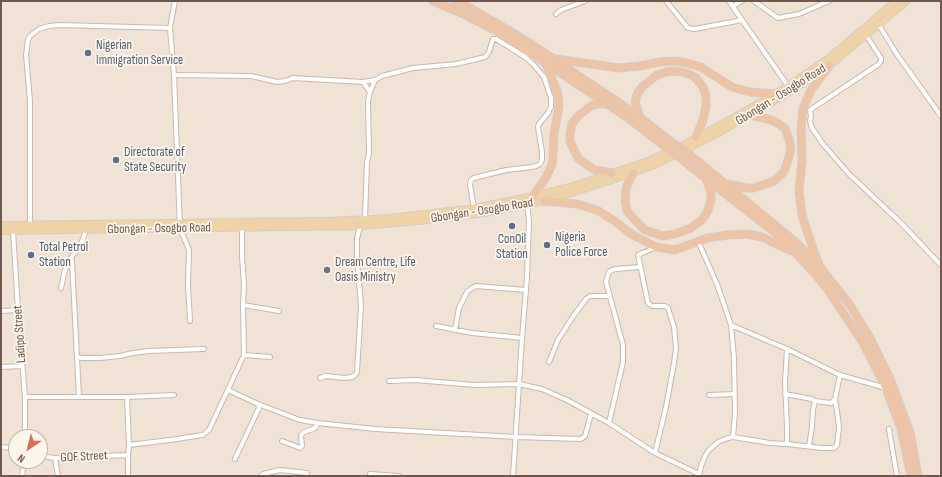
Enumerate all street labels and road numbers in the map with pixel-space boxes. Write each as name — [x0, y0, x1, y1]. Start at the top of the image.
street label: Gbongan - Osogbo Road — [733, 61, 829, 129]
street label: Gbongan - Osogbo Road — [430, 195, 534, 227]
street label: Gbongan - Osogbo Road — [107, 220, 211, 238]
street label: Ladipo Street — [10, 305, 30, 363]
street label: GOF Street — [60, 448, 108, 466]

